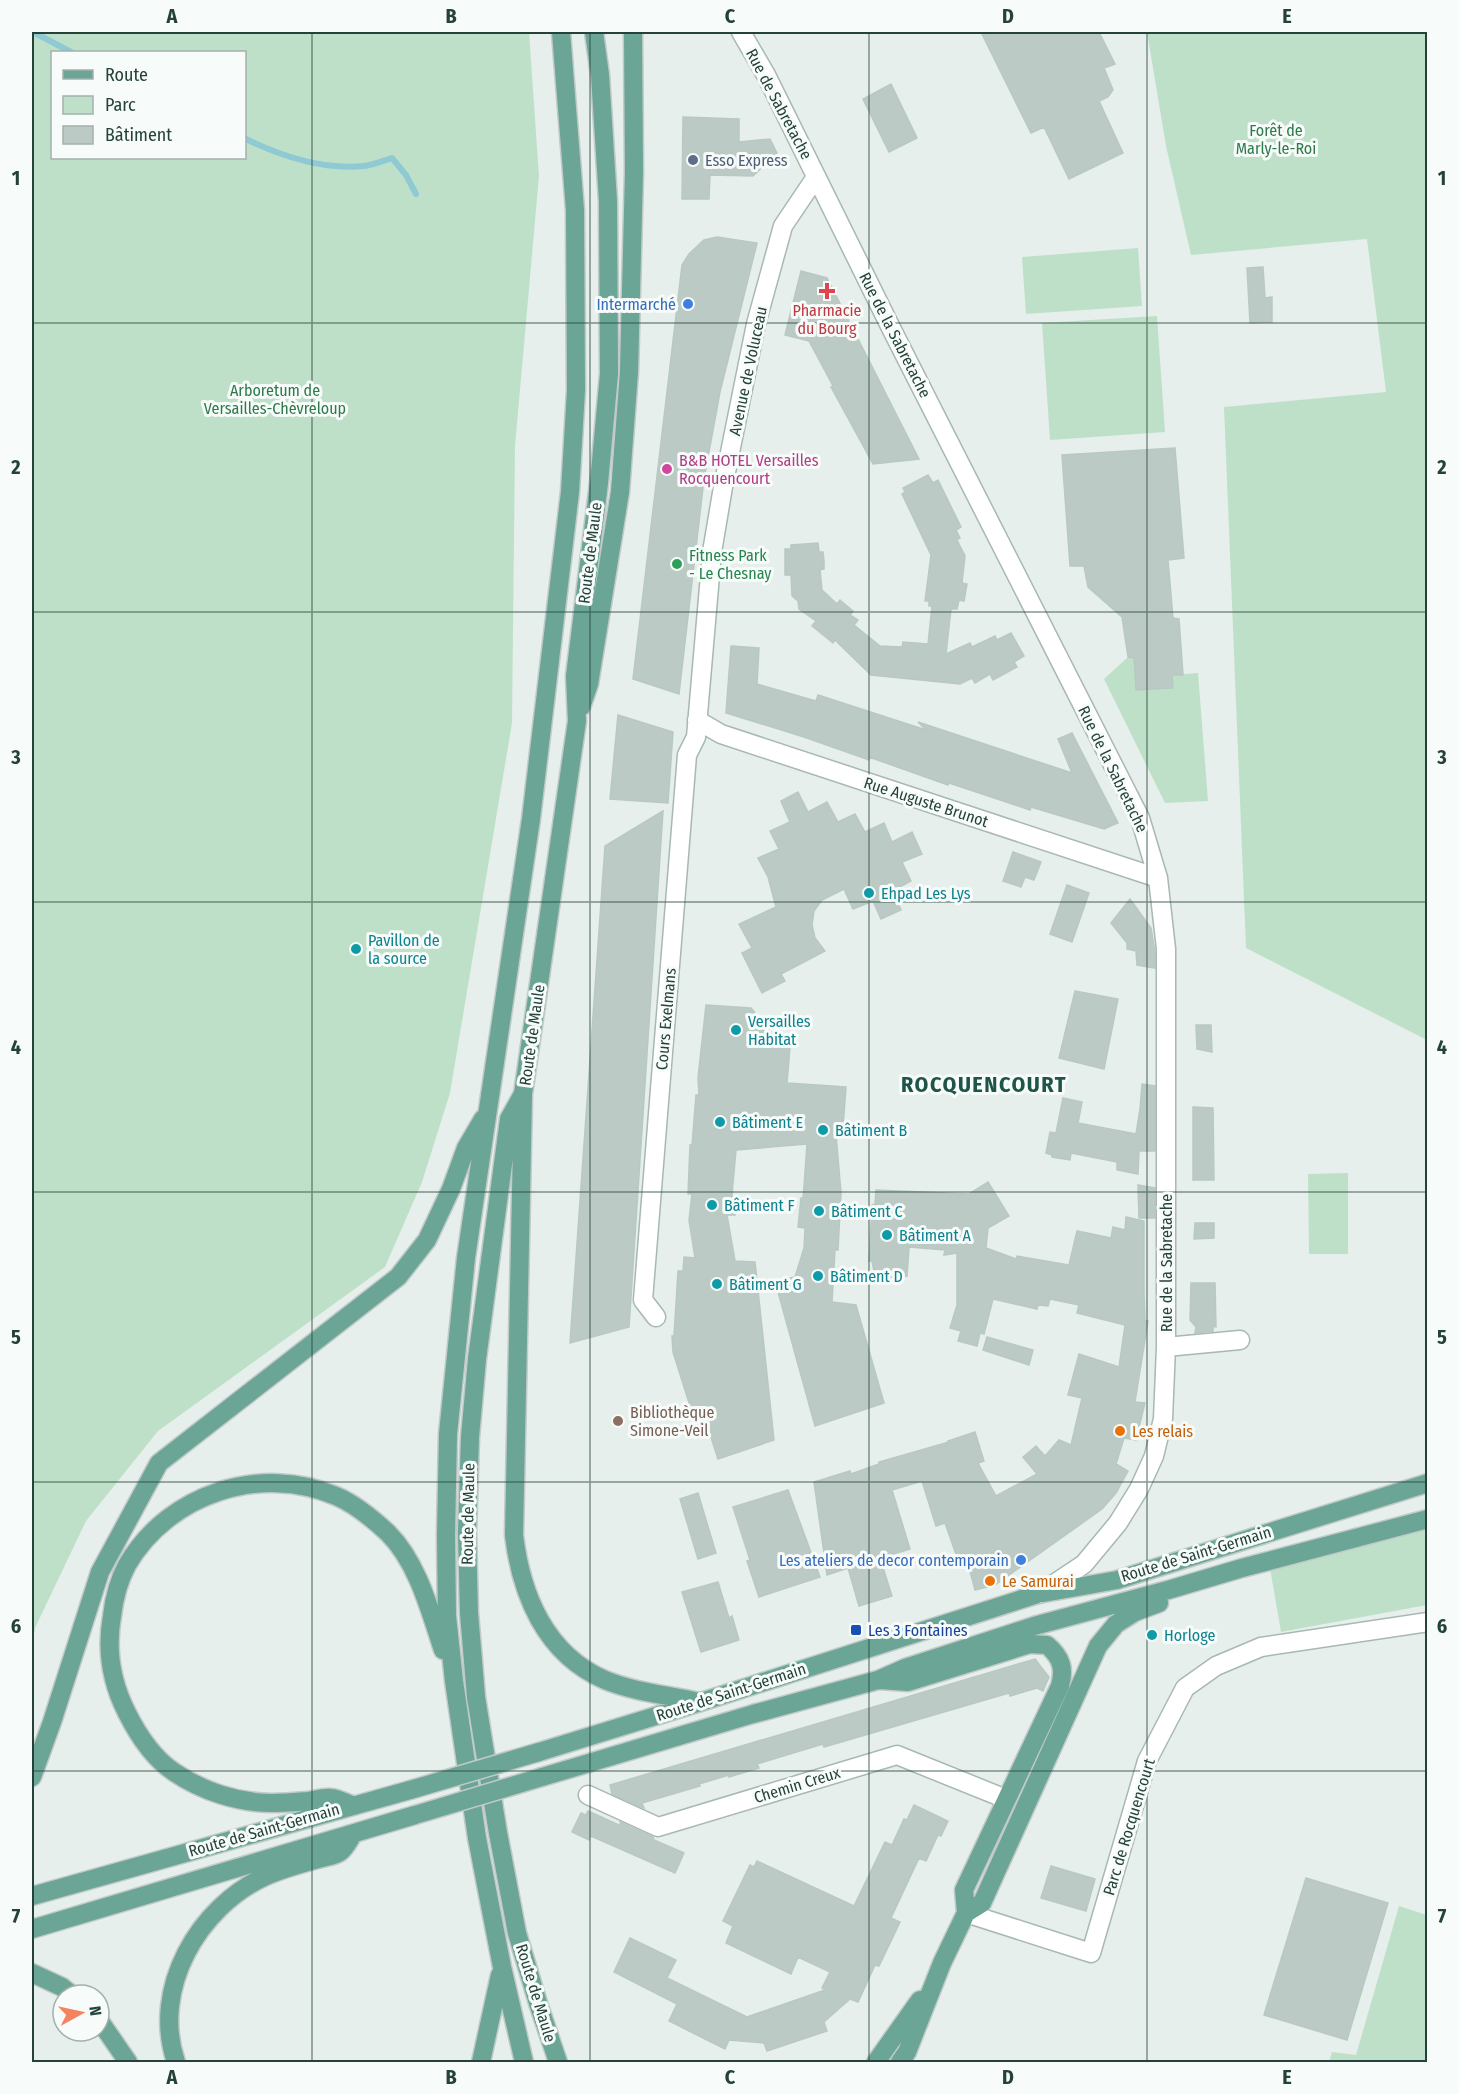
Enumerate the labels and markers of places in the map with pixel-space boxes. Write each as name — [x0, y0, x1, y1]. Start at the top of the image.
place label: Esso Express — [705, 151, 788, 170]
marker: Esso Express — [686, 153, 700, 167]
marker: Pharmacie du Bourg — [820, 284, 834, 298]
place label: Intermarché — [596, 295, 676, 314]
marker: Intermarché — [681, 297, 695, 311]
place label: Pharmacie du Bourg — [793, 301, 862, 338]
place label: B&B HOTEL Versailles Rocquencourt — [679, 451, 819, 488]
marker: B&B HOTEL Versailles Rocquencourt — [660, 462, 674, 476]
place label: Fitness Park - Le Chesnay — [689, 546, 772, 583]
marker: Fitness Park - Le Chesnay — [670, 557, 684, 571]
place label: Ehpad Les Lys — [881, 884, 971, 903]
marker: Ehpad Les Lys — [862, 886, 876, 900]
place label: Pavillon de la source — [368, 931, 440, 968]
marker: Pavillon de la source — [349, 942, 363, 956]
place label: Versailles Habitat — [748, 1012, 811, 1049]
marker: Versailles Habitat — [729, 1023, 743, 1037]
place label: Bâtiment E — [732, 1113, 803, 1132]
marker: Bâtiment E — [713, 1115, 727, 1129]
place label: Bâtiment B — [835, 1121, 907, 1140]
marker: Bâtiment B — [816, 1123, 830, 1137]
place label: Bâtiment F — [724, 1196, 795, 1215]
marker: Bâtiment F — [705, 1198, 719, 1212]
place label: Bâtiment C — [831, 1202, 903, 1221]
marker: Bâtiment C — [812, 1204, 826, 1218]
place label: Bâtiment A — [899, 1226, 971, 1245]
marker: Bâtiment A — [880, 1228, 894, 1242]
place label: Bâtiment D — [830, 1267, 903, 1286]
marker: Bâtiment D — [811, 1269, 825, 1283]
place label: Bâtiment G — [729, 1275, 802, 1294]
marker: Bâtiment G — [710, 1277, 724, 1291]
place label: Bibliothèque Simone-Veil — [630, 1403, 714, 1440]
marker: Bibliothèque Simone-Veil — [611, 1414, 625, 1428]
place label: Les relais — [1132, 1422, 1193, 1441]
marker: Les relais — [1113, 1424, 1127, 1438]
place label: Les ateliers de decor contemporain — [779, 1551, 1009, 1570]
marker: Les ateliers de decor contemporain — [1014, 1553, 1028, 1567]
place label: Le Samurai — [1002, 1572, 1074, 1591]
marker: Le Samurai — [983, 1574, 997, 1588]
place label: Les 3 Fontaines — [868, 1621, 968, 1640]
marker: Les 3 Fontaines — [849, 1623, 863, 1637]
place label: Horloge — [1164, 1626, 1216, 1645]
marker: Horloge — [1145, 1628, 1159, 1642]

